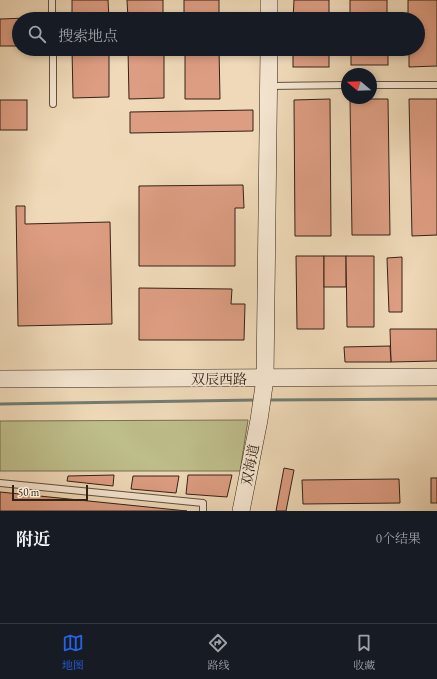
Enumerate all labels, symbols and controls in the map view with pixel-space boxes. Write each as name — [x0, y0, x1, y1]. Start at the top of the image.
search box — [12, 12, 425, 56]
icon: search — [26, 23, 48, 45]
text: 搜索地点 — [58, 26, 118, 45]
north arrow — [341, 68, 377, 104]
street label: 双辰西路 — [191, 370, 247, 388]
street label: 双海道 — [237, 443, 263, 487]
scale bar — [12, 483, 88, 502]
text: 50 m — [18, 485, 39, 499]
text: 附近 — [16, 528, 50, 550]
text: 0个结果 — [376, 530, 421, 547]
tab: 地图 — [62, 632, 84, 672]
tab: 路线 — [207, 632, 229, 672]
tab: 收藏 — [353, 632, 375, 672]

